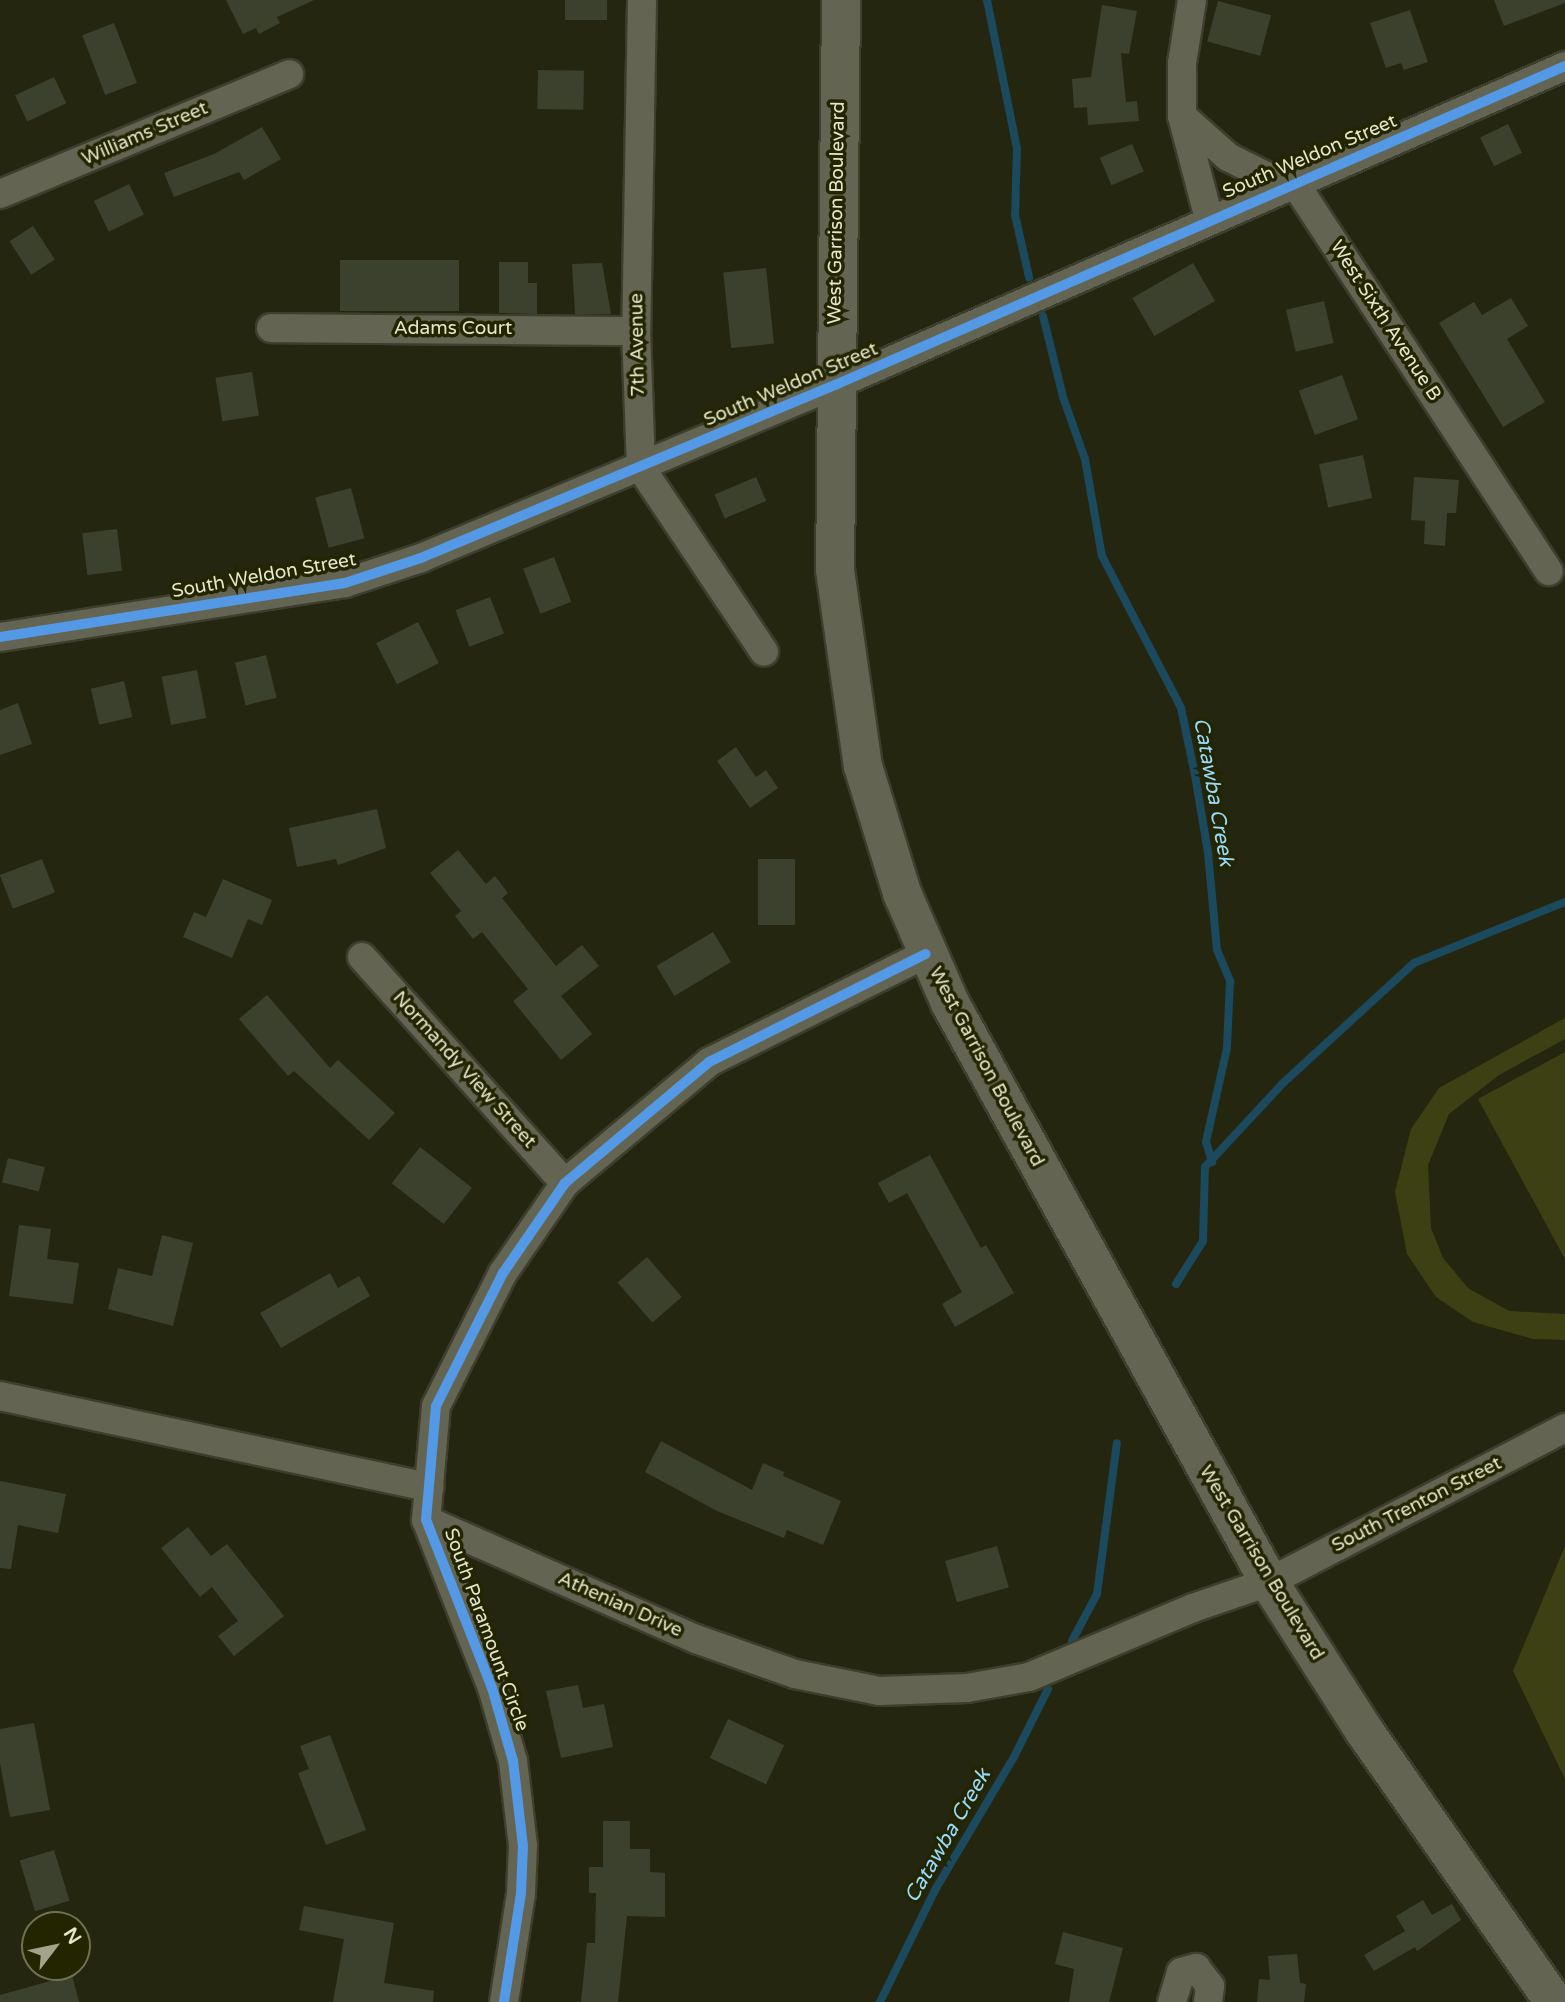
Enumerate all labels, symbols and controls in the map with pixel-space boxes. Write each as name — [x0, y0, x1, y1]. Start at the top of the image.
street label: Williams Street — [79, 97, 211, 171]
street label: West Garrison Boulevard — [824, 101, 850, 325]
street label: South Weldon Street — [1220, 110, 1400, 204]
street label: West Sixth Avenue B — [1325, 236, 1445, 406]
street label: 7th Avenue — [626, 293, 650, 397]
street label: Adams Court — [394, 318, 512, 340]
street label: South Weldon Street — [701, 338, 881, 432]
street label: South Weldon Street — [170, 549, 358, 603]
water label: Catawba Creek — [1188, 716, 1238, 868]
street label: West Garrison Boulevard — [924, 963, 1048, 1171]
street label: Normandy View Street — [388, 987, 540, 1153]
street label: South Trenton Street — [1328, 1452, 1506, 1558]
street label: West Garrison Boulevard — [1194, 1462, 1328, 1664]
street label: South Paramount Circle — [439, 1525, 533, 1735]
street label: Athenian Drive — [554, 1567, 686, 1643]
water label: Catawba Creek — [900, 1765, 996, 1907]
north arrow — [21, 1911, 91, 1981]
text: N — [59, 1924, 85, 1948]

